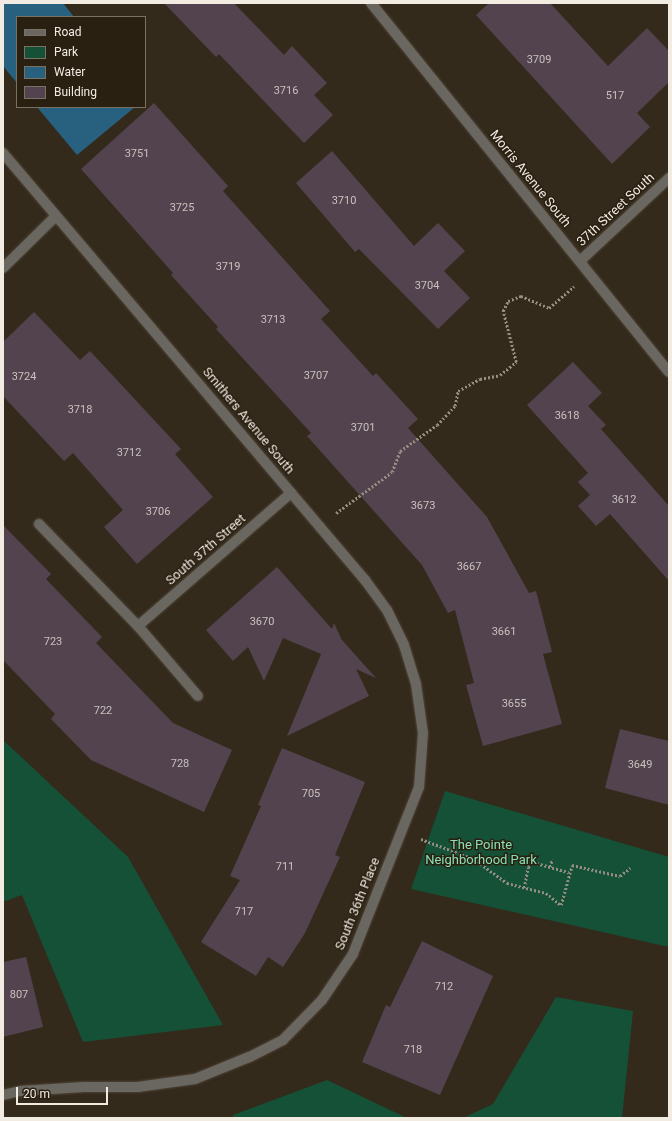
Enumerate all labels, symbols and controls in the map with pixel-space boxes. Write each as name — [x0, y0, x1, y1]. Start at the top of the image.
legend — [16, 16, 146, 108]
text: Road — [54, 25, 82, 39]
text: Park — [54, 45, 78, 59]
house number: 3709 — [527, 53, 551, 67]
text: Water — [54, 65, 85, 79]
house number: 3716 — [274, 84, 298, 98]
text: Building — [54, 85, 97, 99]
house number: 517 — [606, 89, 624, 103]
street label: Morris Avenue South — [486, 127, 574, 231]
house number: 3751 — [125, 147, 149, 161]
street label: 37th Street South — [574, 170, 658, 250]
house number: 3710 — [332, 194, 356, 208]
house number: 3725 — [170, 201, 194, 215]
house number: 3719 — [216, 260, 240, 274]
house number: 3704 — [415, 279, 439, 293]
house number: 3713 — [261, 313, 285, 327]
street label: Smithers Avenue South — [199, 365, 297, 477]
house number: 3707 — [304, 369, 328, 383]
house number: 3724 — [12, 370, 36, 384]
house number: 3718 — [68, 403, 92, 417]
house number: 3618 — [555, 409, 579, 423]
house number: 3701 — [351, 421, 375, 435]
house number: 3712 — [117, 446, 141, 460]
house number: 3612 — [612, 493, 636, 507]
house number: 3673 — [411, 499, 435, 513]
house number: 3706 — [146, 505, 170, 519]
street label: South 37th Street — [163, 511, 249, 589]
house number: 3667 — [457, 560, 481, 574]
house number: 3670 — [250, 615, 274, 629]
house number: 3661 — [492, 625, 516, 639]
house number: 723 — [44, 635, 62, 649]
house number: 3655 — [502, 697, 526, 711]
house number: 722 — [94, 704, 112, 718]
house number: 728 — [171, 757, 189, 771]
house number: 3649 — [628, 758, 652, 772]
house number: 705 — [302, 787, 320, 801]
park label: The Pointe Neighborhood Park — [425, 838, 537, 869]
street label: South 36th Place — [332, 855, 384, 953]
house number: 711 — [276, 860, 294, 874]
house number: 717 — [235, 905, 253, 919]
house number: 712 — [435, 980, 453, 994]
house number: 807 — [10, 988, 28, 1002]
house number: 718 — [404, 1043, 422, 1057]
scale bar — [18, 1079, 110, 1105]
text: 20 m — [23, 1087, 50, 1101]

